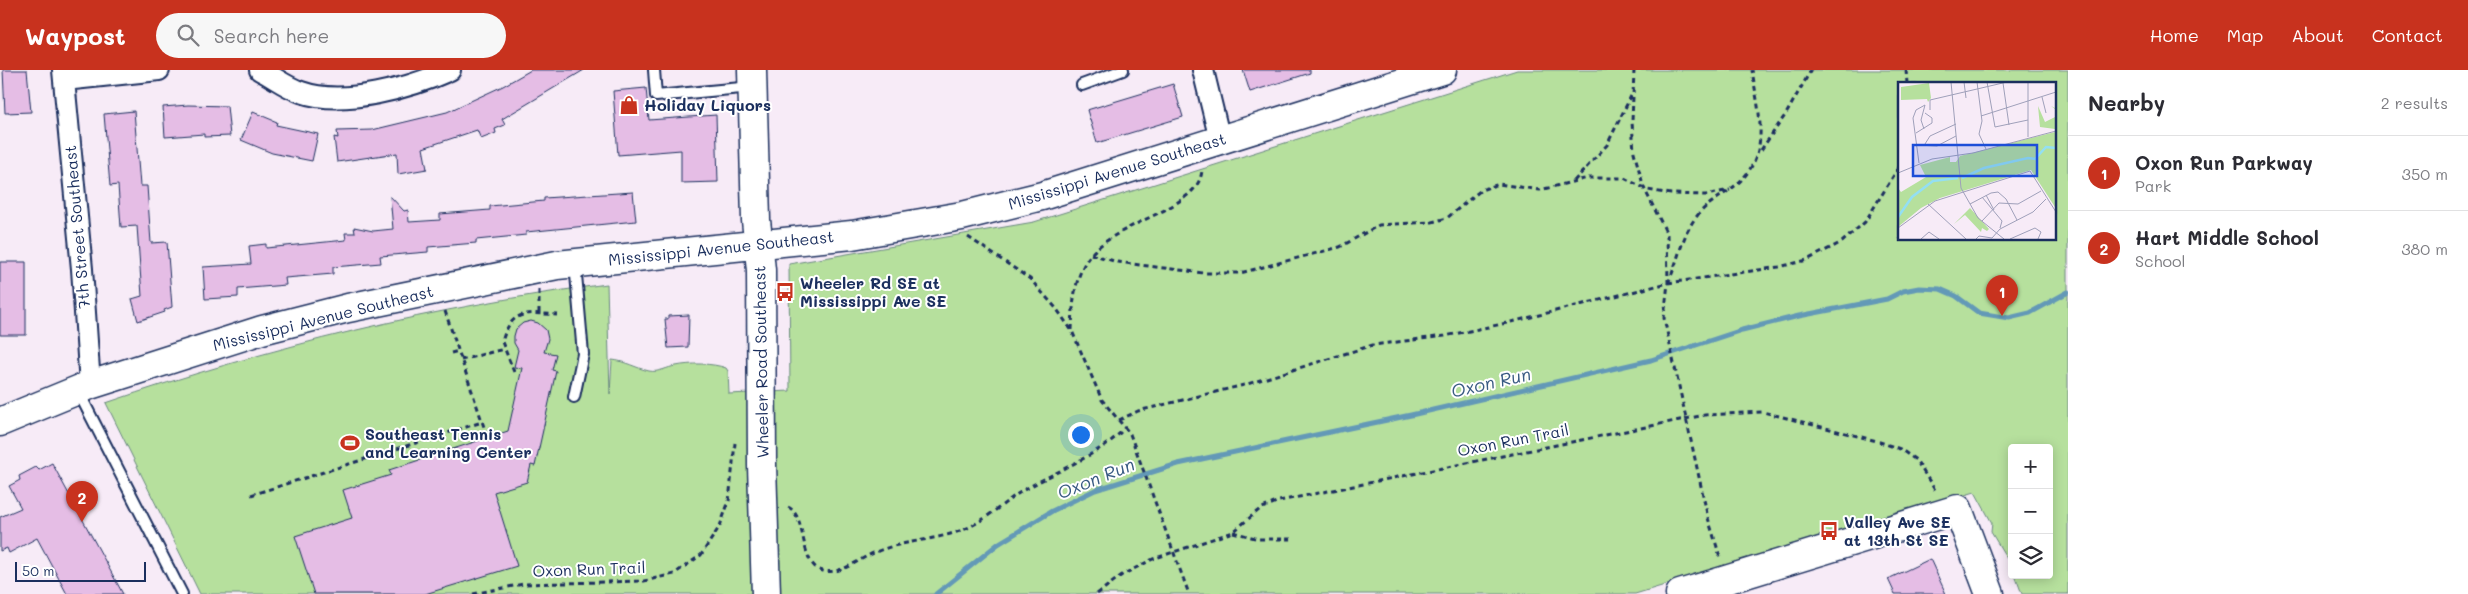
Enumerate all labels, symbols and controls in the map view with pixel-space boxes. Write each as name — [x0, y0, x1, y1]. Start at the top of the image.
search box — [156, 13, 506, 58]
text: Waypost — [25, 20, 126, 51]
icon: search — [174, 21, 202, 49]
text: Search here — [214, 23, 329, 48]
text: Home — [2150, 23, 2199, 47]
text: Map — [2227, 23, 2263, 47]
text: About — [2291, 23, 2344, 47]
text: Contact — [2372, 23, 2443, 47]
inset map — [1898, 82, 2056, 240]
text: Nearby — [2088, 89, 2165, 116]
text: 2 results — [2381, 92, 2448, 113]
shop icon: Holiday Liquors — [618, 94, 640, 116]
place label: Holiday Liquors — [644, 94, 771, 115]
street label: Mississippi Avenue Southeast — [1005, 127, 1228, 214]
street label: 7th Street Southeast — [59, 144, 94, 310]
text: Oxon Run Parkway — [2135, 150, 2313, 175]
text: 1 — [2100, 163, 2108, 184]
text: 350 m — [2402, 163, 2448, 184]
text: Park — [2135, 175, 2171, 196]
street label: Mississippi Avenue Southeast — [607, 225, 835, 270]
text: Hart Middle School — [2135, 225, 2319, 250]
text: 2 — [2100, 238, 2108, 259]
text: 380 m — [2401, 238, 2448, 259]
text: School — [2135, 250, 2185, 271]
street label: Wheeler Road Southeast — [748, 265, 773, 459]
place label: Wheeler Rd SE at Mississippi Ave SE — [800, 272, 947, 311]
pin: 1 — [1986, 275, 2018, 316]
street label: Mississippi Avenue Southeast — [210, 280, 435, 355]
bus stop icon: Wheeler Rd SE at Mississippi Ave SE — [774, 281, 796, 303]
water label: Oxon Run — [1449, 361, 1533, 403]
street label: Oxon Run Trail — [1455, 418, 1570, 461]
your location — [1068, 422, 1094, 448]
place label: Southeast Tennis and Learning Center — [365, 423, 532, 462]
sports icon: Southeast Tennis and Learning Center — [339, 432, 361, 454]
map controls — [2008, 444, 2053, 579]
button: + — [2008, 444, 2053, 489]
water label: Oxon Run — [1053, 452, 1138, 504]
pin: 2 — [66, 481, 98, 522]
button: − — [2008, 489, 2053, 534]
place label: Valley Ave SE at 13th St SE — [1844, 511, 1951, 550]
bus stop icon: Valley Ave SE at 13th St SE — [1818, 520, 1840, 542]
button: layers — [2008, 534, 2053, 579]
street label: Oxon Run Trail — [532, 556, 646, 581]
scale bar — [15, 559, 146, 582]
text: 50 m — [22, 561, 54, 580]

